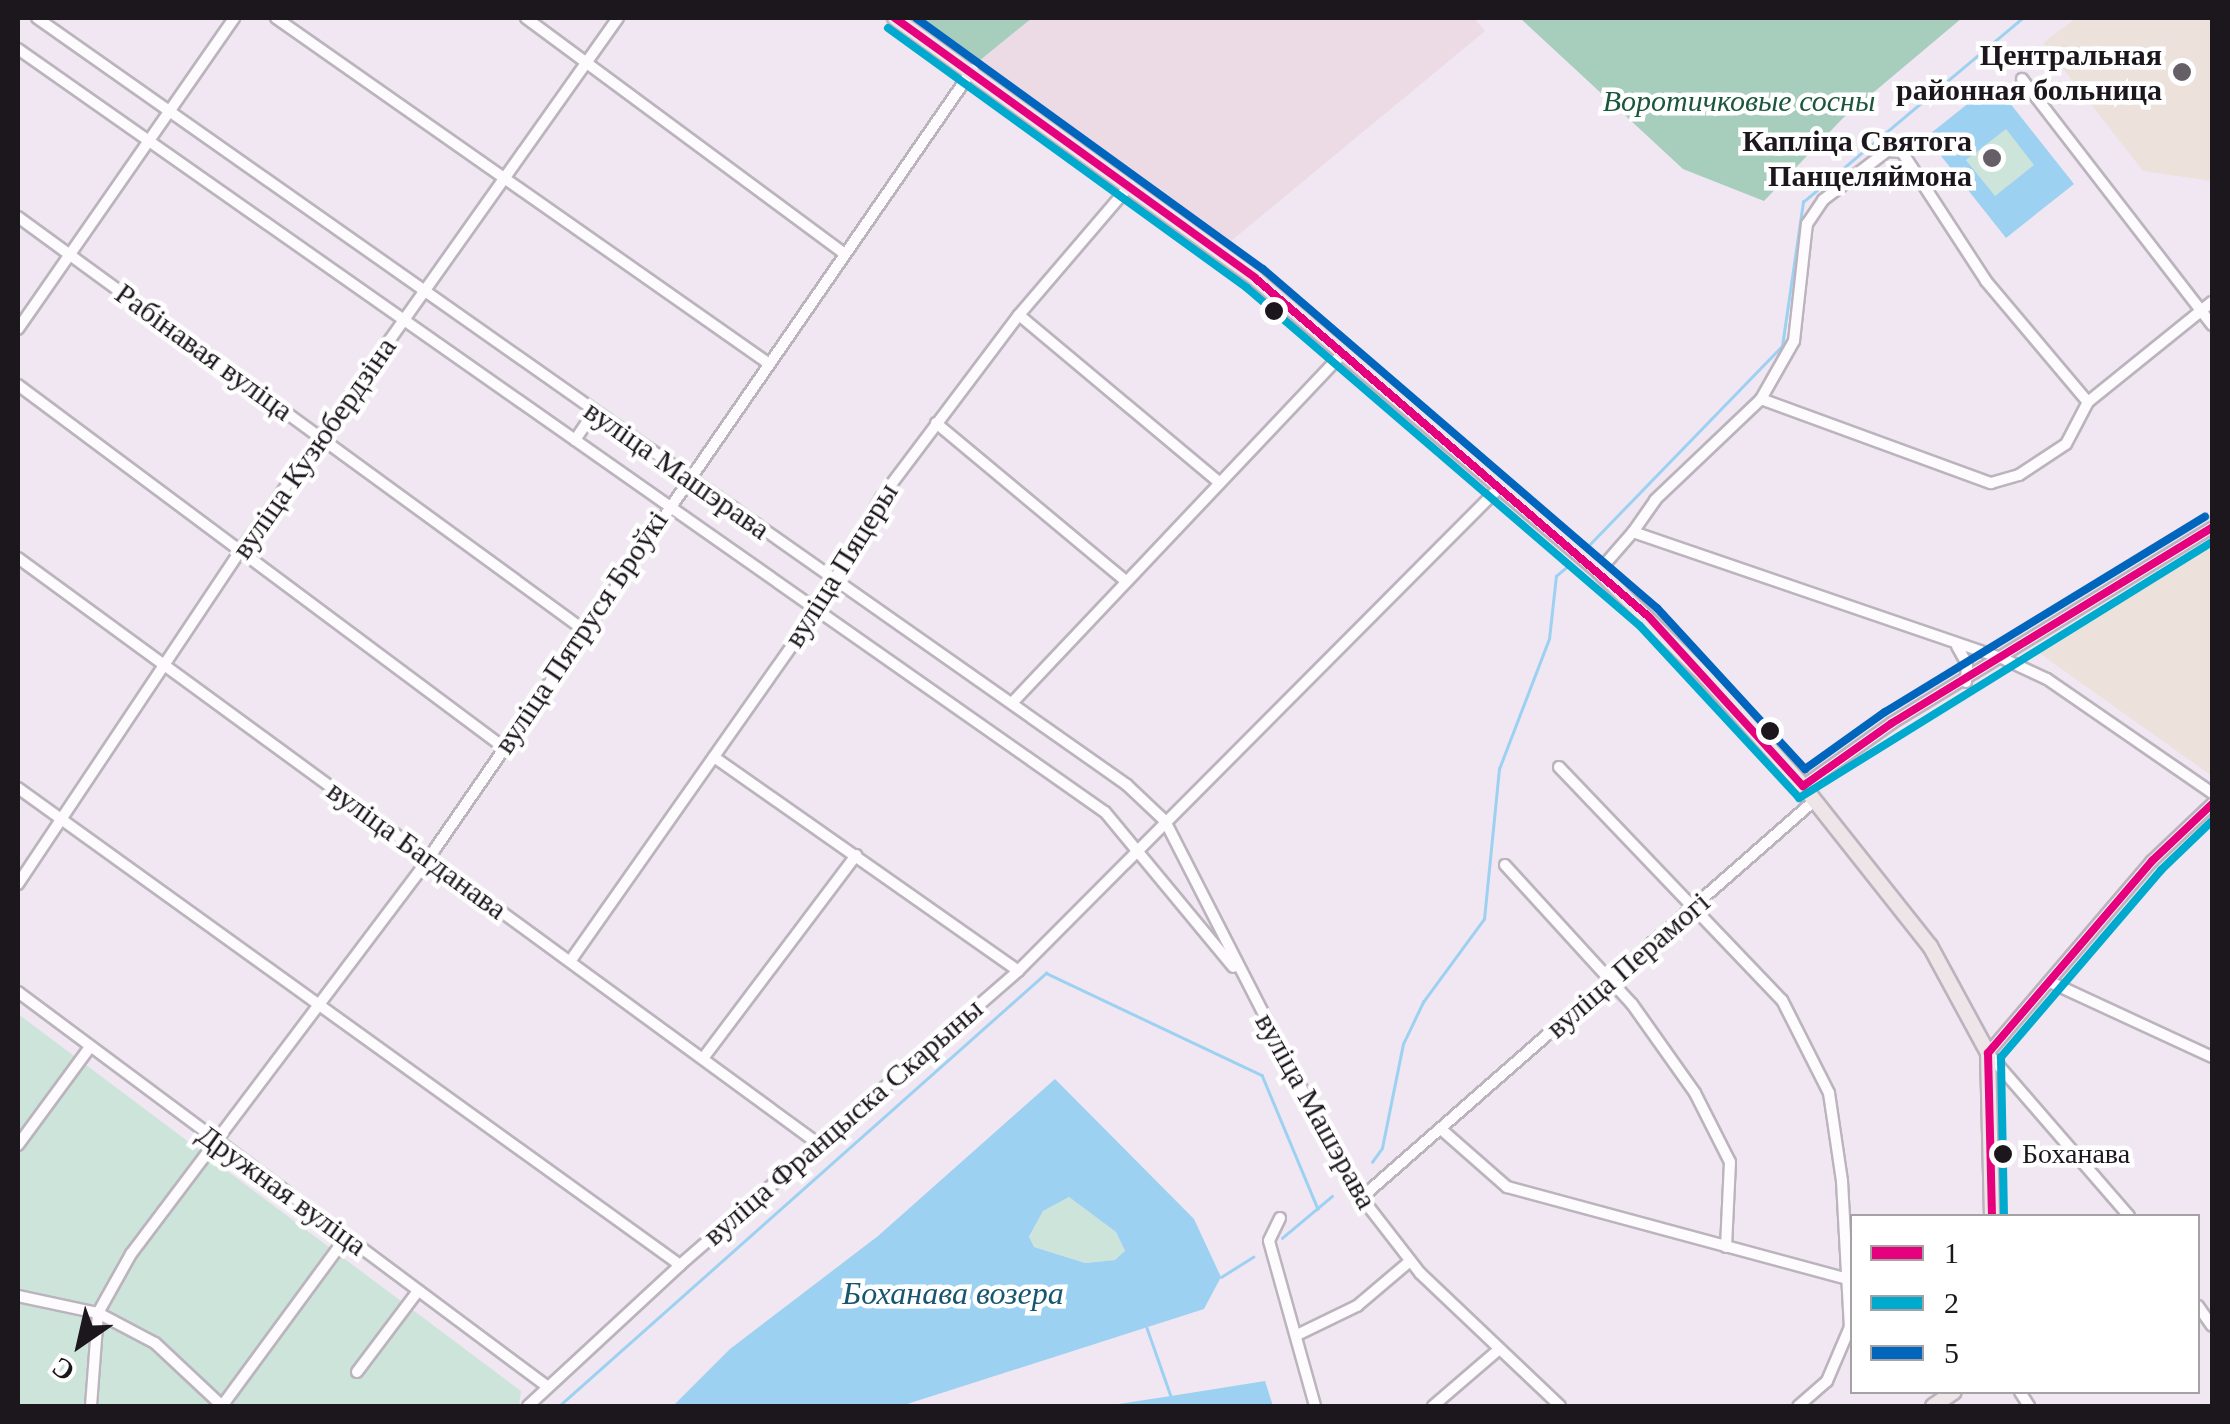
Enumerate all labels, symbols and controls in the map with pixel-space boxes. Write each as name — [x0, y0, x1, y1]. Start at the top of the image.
place label: Центральная районная больница — [1896, 37, 2162, 108]
marker: Центральная районная больница — [2171, 61, 2193, 83]
park label: Воротичковые сосны — [1603, 83, 1875, 119]
place label: Капліца Святога Панцеляймона — [1742, 123, 1972, 194]
marker: Капліца Святога Панцеляймона — [1981, 147, 2003, 169]
street label: Рабінавая вуліца — [108, 275, 300, 429]
unlabelled marker — [1264, 301, 1284, 321]
street label: вуліца Кузюбердзіна — [224, 330, 404, 566]
street label: вуліца Машэрава — [577, 393, 777, 547]
street label: вуліца Пяцеры — [776, 476, 906, 654]
street label: вуліца Пятруся Броўкі — [486, 504, 676, 760]
unlabelled marker — [1760, 721, 1780, 741]
street label: вуліца Багданава — [320, 773, 514, 927]
street label: вуліца Перамогі — [1539, 884, 1717, 1046]
street label: вуліца Францыска Скарыны — [696, 991, 990, 1253]
street label: вуліца Машэрава — [1247, 1007, 1385, 1215]
street label: Дружная вуліца — [190, 1116, 374, 1264]
place label: Боханава — [2022, 1137, 2130, 1171]
marker: Боханава — [1993, 1144, 2013, 1164]
legend — [1850, 1214, 2200, 1394]
text: 1 — [1944, 1236, 1959, 1269]
water label: Боханава возера — [842, 1274, 1064, 1312]
text: 2 — [1944, 1286, 1959, 1319]
north arrow — [30, 1294, 130, 1394]
text: 5 — [1944, 1336, 1959, 1369]
text: С — [46, 1351, 80, 1388]

